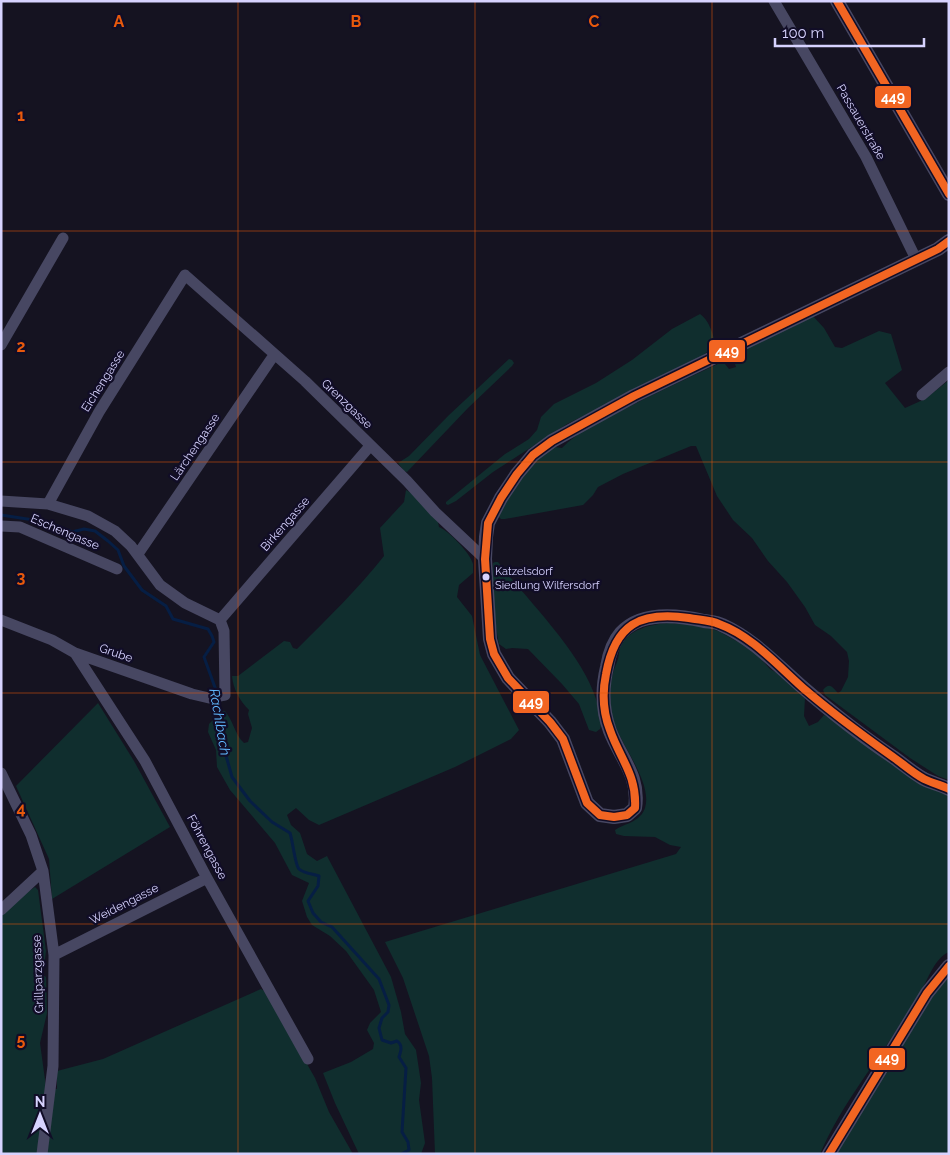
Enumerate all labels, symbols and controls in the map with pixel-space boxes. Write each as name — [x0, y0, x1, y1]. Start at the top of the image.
text: A — [114, 12, 125, 31]
text: B — [351, 12, 362, 31]
text: C — [589, 12, 600, 31]
scale bar — [775, 15, 924, 47]
text: 100 m — [782, 24, 824, 42]
street label: Passauerstraße — [834, 82, 888, 162]
line badge: 449 — [874, 85, 912, 109]
text: 449 — [881, 89, 905, 105]
text: 1 — [17, 106, 25, 125]
text: 2 — [16, 337, 26, 356]
line badge: 449 — [708, 339, 746, 363]
text: 449 — [715, 343, 739, 359]
street label: Eichengasse — [78, 348, 128, 414]
street label: Grenzgasse — [319, 376, 375, 432]
street label: Lärchengasse — [167, 411, 223, 483]
street label: Birkengasse — [258, 494, 312, 554]
street label: Eschengasse — [29, 511, 101, 553]
place label: Katzelsdorf Siedlung Wilfersdorf — [495, 565, 600, 592]
text: 3 — [17, 568, 26, 587]
marker: Katzelsdorf Siedlung Wilfersdorf — [481, 572, 491, 582]
street label: Grube — [97, 641, 135, 665]
water label: Rachlbach — [206, 687, 234, 757]
line badge: 449 — [512, 690, 550, 714]
text: 449 — [519, 694, 543, 710]
text: 4 — [16, 799, 26, 818]
street label: Föhrengasse — [184, 812, 230, 882]
street label: Weidengasse — [87, 881, 161, 927]
street label: Grillparzgasse — [30, 935, 46, 1013]
text: 5 — [17, 1030, 26, 1049]
line badge: 449 — [868, 1047, 906, 1071]
text: 449 — [875, 1050, 899, 1066]
north arrow — [15, 1090, 65, 1140]
text: N — [35, 1094, 45, 1110]

